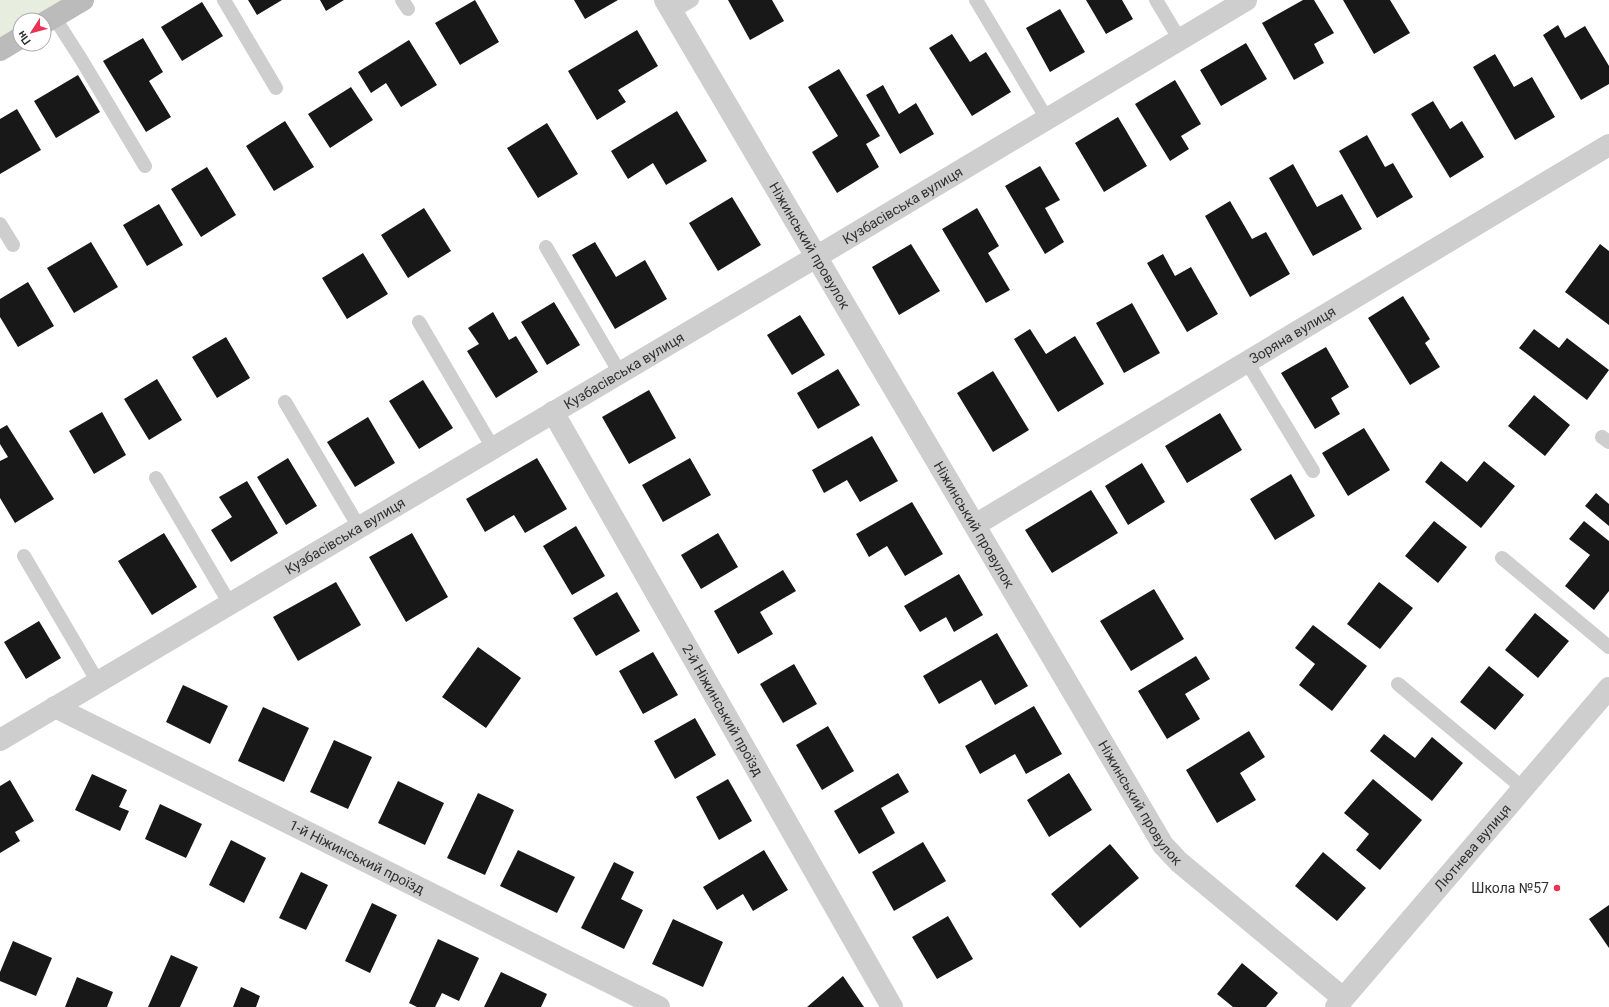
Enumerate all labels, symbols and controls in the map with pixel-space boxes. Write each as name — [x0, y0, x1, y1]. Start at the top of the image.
north arrow — [12, 12, 52, 52]
text: Пн — [15, 28, 34, 47]
street label: Кузбасівська вулиця — [840, 163, 965, 247]
street label: Ніжинський провулок — [766, 179, 853, 312]
street label: Зоряна вулиця — [1246, 303, 1338, 367]
street label: Кузбасівська вулиця — [561, 329, 687, 412]
street label: Ніжинський провулок — [931, 458, 1018, 591]
street label: Кузбасівська вулиця — [282, 494, 408, 577]
street label: 2-й Ніжинський проїзд — [679, 641, 767, 779]
street label: Ніжинський провулок — [1095, 738, 1186, 869]
street label: Лютнева вулиця — [1431, 801, 1514, 894]
street label: 1-й Ніжинський проїзд — [287, 817, 428, 897]
place label: Школа №57 — [1471, 880, 1549, 896]
marker: Школа №57 — [1552, 883, 1562, 893]

